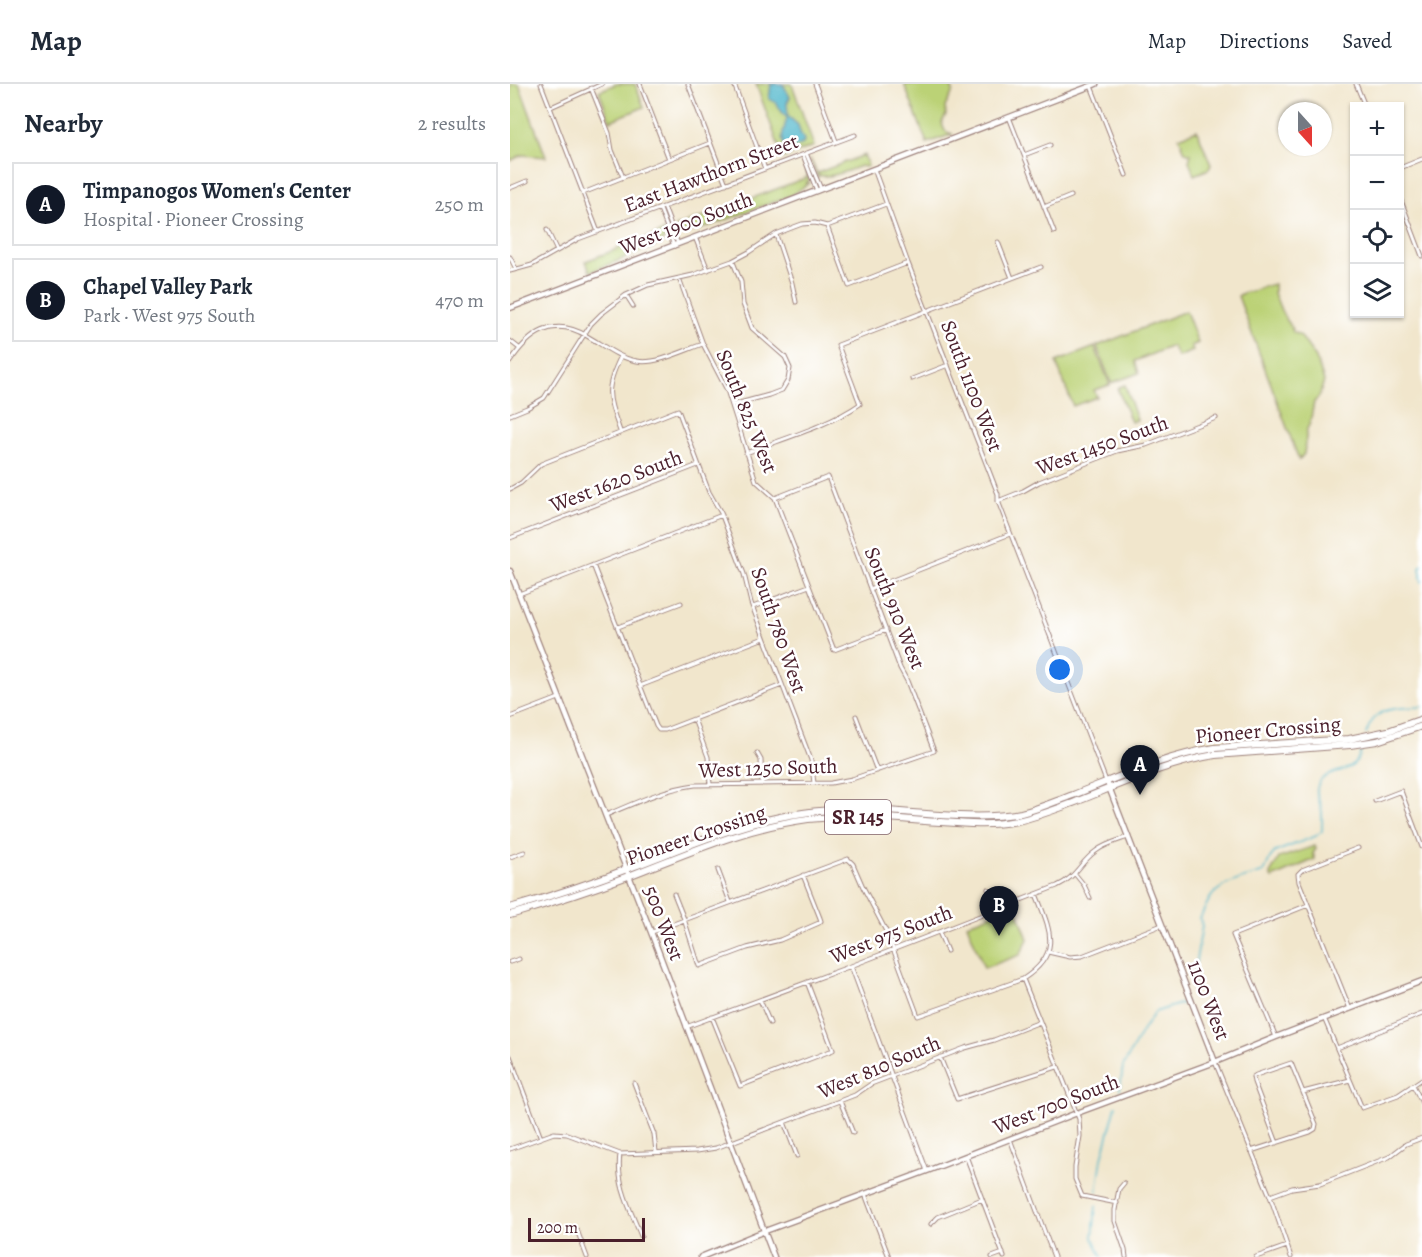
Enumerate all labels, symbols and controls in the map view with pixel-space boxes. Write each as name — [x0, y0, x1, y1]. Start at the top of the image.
text: Map — [30, 22, 82, 60]
text: Map — [1148, 27, 1186, 55]
text: Directions — [1219, 27, 1309, 55]
text: Saved — [1342, 27, 1392, 55]
north arrow — [1278, 102, 1332, 156]
map controls — [1350, 102, 1404, 318]
button: + — [1350, 102, 1404, 156]
text: Nearby — [24, 106, 103, 141]
text: 2 results — [418, 110, 486, 137]
street label: East Hawthorn Street — [620, 127, 802, 219]
button: − — [1350, 156, 1404, 210]
text: Timpanogos Women's Center — [83, 176, 351, 206]
street label: West 1900 South — [614, 185, 757, 262]
text: A — [39, 191, 52, 218]
text: 250 m — [435, 191, 484, 218]
text: Hospital · Pioneer Crossing — [83, 206, 304, 233]
button: locate — [1350, 210, 1404, 264]
button: layers — [1350, 264, 1404, 318]
text: Chapel Valley Park — [83, 272, 252, 302]
text: B — [39, 287, 52, 314]
text: 470 m — [435, 287, 484, 314]
text: Park · West 975 South — [83, 302, 255, 329]
street label: South 1100 West — [934, 316, 1010, 456]
street label: South 825 West — [709, 345, 785, 477]
street label: West 1450 South — [1031, 408, 1172, 482]
street label: West 1620 South — [545, 443, 686, 519]
street label: South 910 West — [858, 543, 932, 673]
street label: South 780 West — [744, 563, 814, 697]
your location — [1045, 655, 1074, 684]
street label: Pioneer Crossing — [1194, 710, 1342, 750]
pin: A — [1120, 746, 1160, 795]
street label: West 1250 South — [697, 752, 838, 784]
street label: Pioneer Crossing — [622, 798, 770, 872]
road number: SR 145 — [825, 800, 891, 834]
street label: 500 West — [637, 881, 691, 965]
pin: B — [980, 886, 1018, 936]
street label: West 975 South — [825, 898, 956, 971]
street label: 1100 West — [1181, 956, 1237, 1044]
street label: West 810 South — [813, 1029, 944, 1106]
street label: West 700 South — [988, 1067, 1123, 1141]
scale bar — [528, 1215, 645, 1242]
text: 200 m — [537, 1217, 578, 1239]

